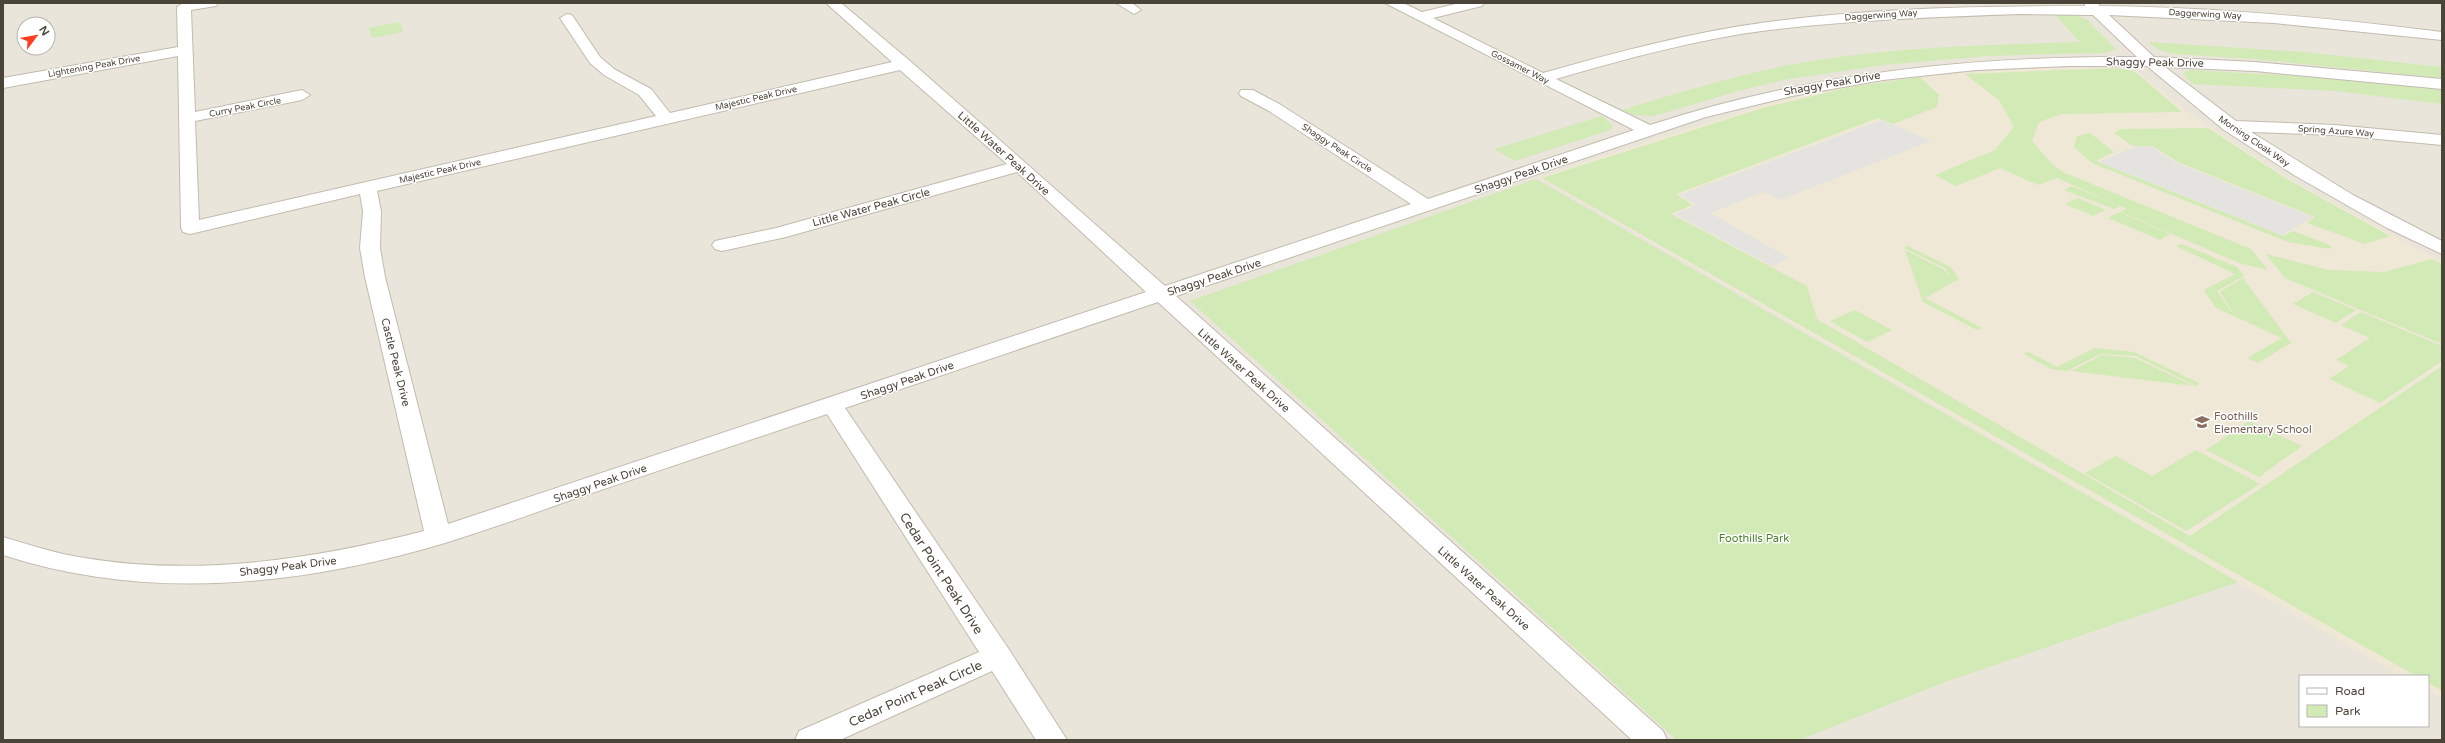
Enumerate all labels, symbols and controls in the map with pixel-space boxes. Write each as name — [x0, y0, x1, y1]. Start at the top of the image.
street label: Daggerwing Way — [1844, 7, 1918, 24]
street label: Daggerwing Way — [2168, 7, 2242, 22]
north arrow — [16, 16, 56, 56]
text: N — [36, 24, 52, 38]
street label: Gossamer Way — [1489, 48, 1551, 87]
street label: Lightening Peak Drive — [47, 53, 141, 80]
street label: Shaggy Peak Drive — [2106, 55, 2204, 70]
street label: Shaggy Peak Drive — [1783, 69, 1881, 98]
street label: Majestic Peak Drive — [714, 84, 798, 113]
street label: Curry Peak Circle — [208, 95, 282, 120]
street label: Little Water Peak Drive — [955, 109, 1052, 198]
street label: Morning Cloak Way — [2216, 113, 2292, 169]
street label: Shaggy Peak Circle — [1299, 122, 1374, 175]
street label: Spring Azure Way — [2298, 123, 2375, 140]
street label: Shaggy Peak Drive — [1473, 152, 1570, 197]
street label: Majestic Peak Drive — [398, 157, 482, 186]
street label: Little Water Peak Circle — [811, 186, 931, 229]
street label: Shaggy Peak Drive — [1166, 256, 1263, 299]
street label: Castle Peak Drive — [378, 317, 413, 408]
street label: Little Water Peak Drive — [1195, 326, 1292, 415]
street label: Shaggy Peak Drive — [859, 358, 956, 403]
place label: Foothills Elementary School — [2214, 410, 2312, 436]
school or university icon: Foothills Elementary School — [2193, 413, 2211, 431]
street label: Shaggy Peak Drive — [552, 461, 649, 506]
street label: Cedar Point Peak Drive — [896, 510, 986, 637]
park label: Foothills Park — [1719, 532, 1789, 545]
street label: Little Water Peak Drive — [1435, 544, 1532, 633]
street label: Shaggy Peak Drive — [239, 554, 337, 579]
street label: Cedar Point Peak Circle — [846, 657, 984, 731]
legend — [2299, 675, 2429, 727]
text: Road — [2335, 684, 2365, 698]
text: Park — [2335, 704, 2361, 718]

